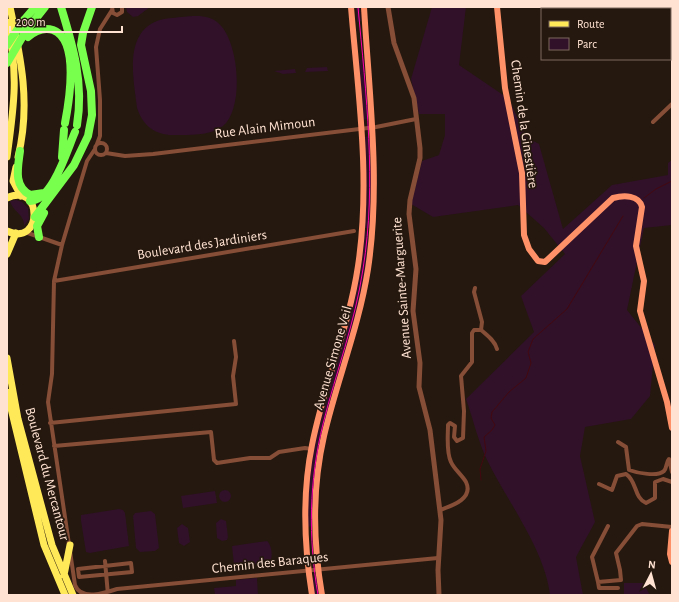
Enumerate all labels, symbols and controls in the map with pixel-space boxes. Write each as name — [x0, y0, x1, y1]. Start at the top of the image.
scale bar — [10, 8, 122, 34]
legend — [541, 8, 671, 60]
text: 200 m — [16, 16, 46, 28]
text: Route — [577, 18, 604, 30]
text: Parc — [577, 38, 597, 50]
street label: Chemin de la Ginestière — [508, 59, 540, 189]
street label: Rue Alain Mimoun — [214, 115, 316, 141]
street label: Avenue Sainte-Marguerite — [390, 217, 414, 359]
street label: Boulevard des Jardiniers — [136, 228, 268, 262]
street label: Avenue Simone Veil — [311, 304, 355, 412]
street label: Boulevard du Mercantour — [22, 406, 72, 543]
street label: Chemin des Baraques — [211, 550, 329, 576]
north arrow — [631, 554, 671, 594]
text: N — [648, 559, 656, 570]

